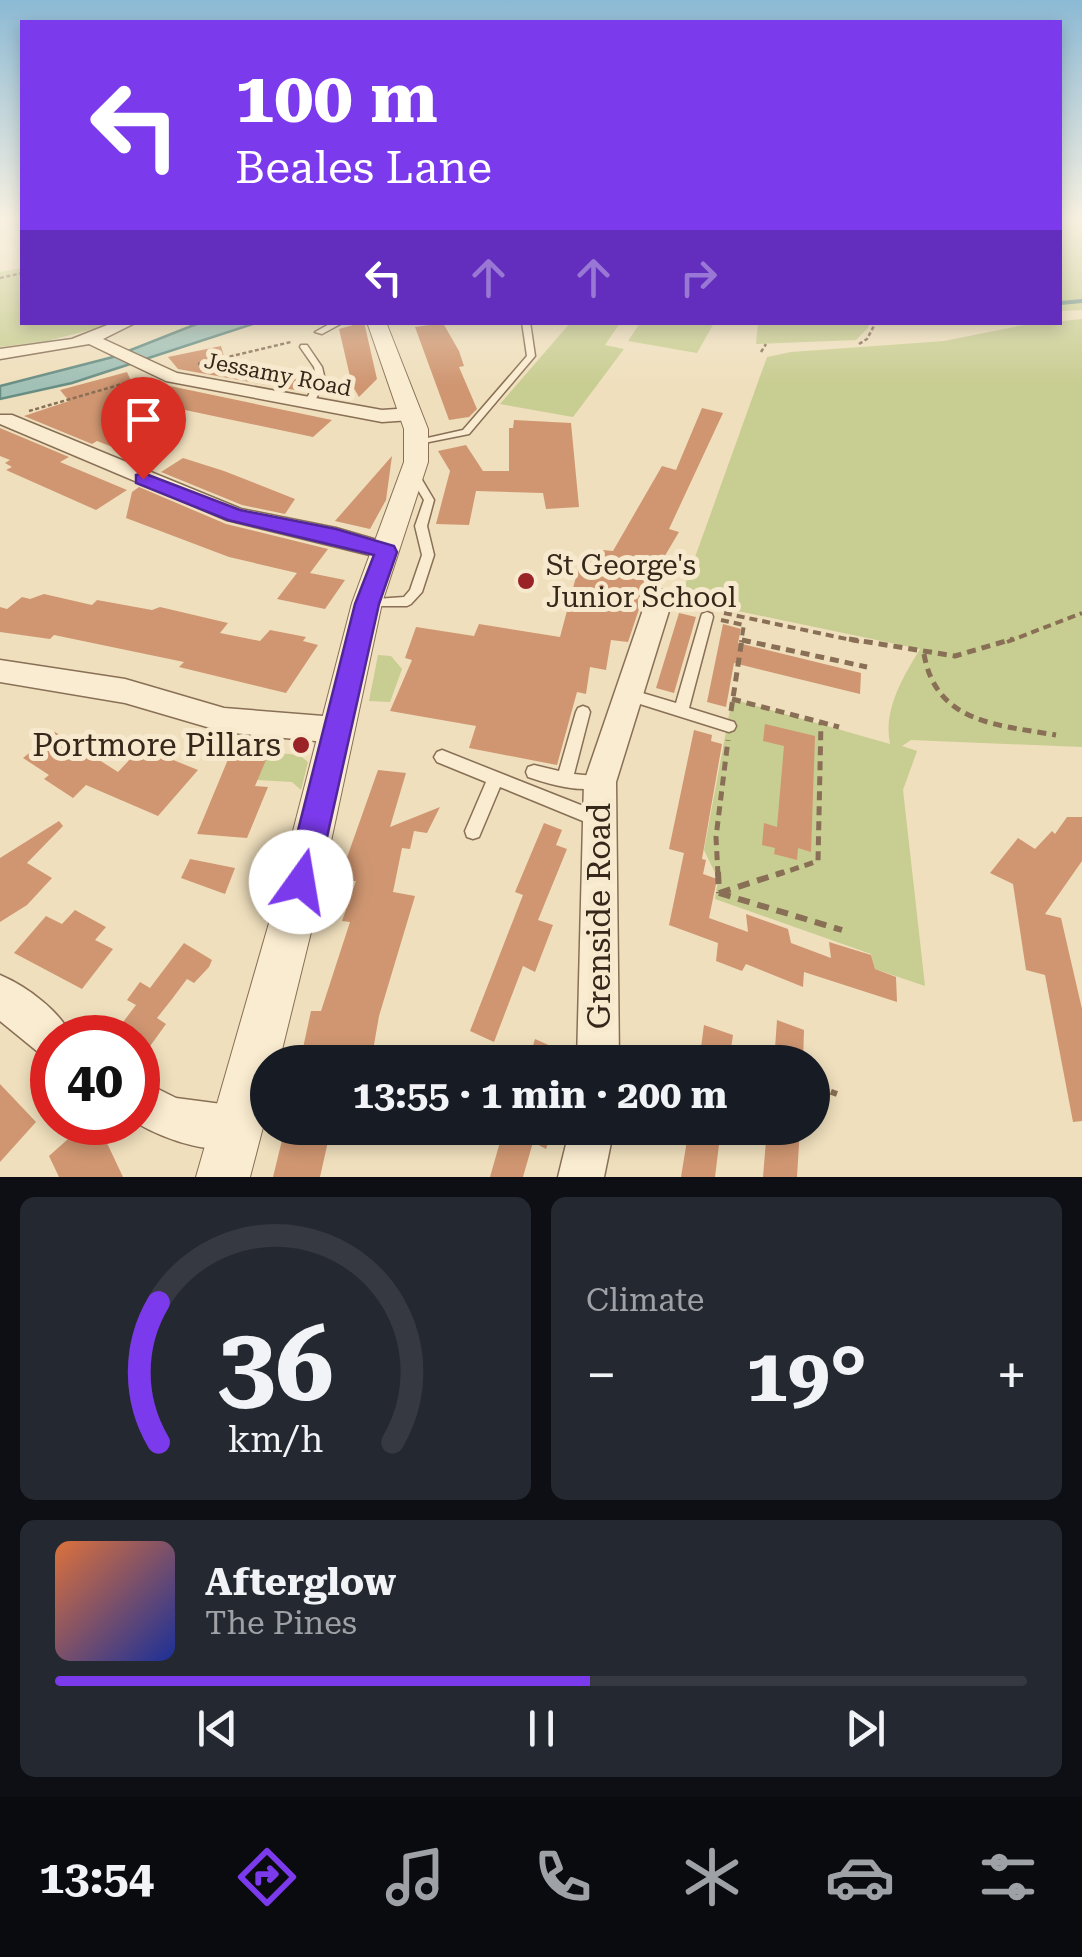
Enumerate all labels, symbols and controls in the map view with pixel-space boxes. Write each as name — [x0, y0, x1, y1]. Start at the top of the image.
text: 100 m — [235, 57, 438, 139]
icon: left — [70, 60, 200, 190]
text: Beales Lane — [235, 141, 492, 194]
icon: left — [356, 250, 411, 305]
icon: ahead — [461, 250, 516, 305]
icon: ahead — [566, 250, 621, 305]
icon: right — [671, 250, 726, 305]
street label: Jessamy Road — [202, 348, 354, 401]
pin — [101, 377, 186, 480]
icon: arrive — [116, 392, 171, 447]
place label: St George's Junior School — [546, 549, 737, 614]
marker: St George's Junior School — [515, 570, 537, 592]
place label: Portmore Pillars — [32, 726, 281, 764]
marker: Portmore Pillars — [290, 734, 312, 756]
street label: Grenside Road — [580, 803, 618, 1029]
position arrow — [249, 830, 353, 934]
speed limit sign: 40 — [30, 1015, 160, 1145]
text: 13:55 · 1 min · 200 m — [353, 1073, 727, 1117]
text: Climate — [586, 1281, 704, 1319]
text: 36 — [217, 1304, 334, 1425]
text: 19° — [746, 1331, 867, 1419]
text: − — [586, 1343, 617, 1407]
text: + — [996, 1343, 1027, 1407]
text: km/h — [228, 1419, 323, 1461]
text: Afterglow — [205, 1560, 396, 1604]
text: The Pines — [205, 1604, 357, 1642]
icon: previous — [190, 1701, 245, 1756]
icon: pause — [514, 1701, 569, 1756]
icon: next — [838, 1701, 893, 1756]
icon: directions — [232, 1842, 302, 1912]
icon: music — [380, 1842, 450, 1912]
icon: phone — [528, 1842, 598, 1912]
icon: climate — [677, 1842, 747, 1912]
icon: car — [825, 1842, 895, 1912]
icon: filters — [973, 1842, 1043, 1912]
text: 13:54 — [39, 1851, 154, 1904]

